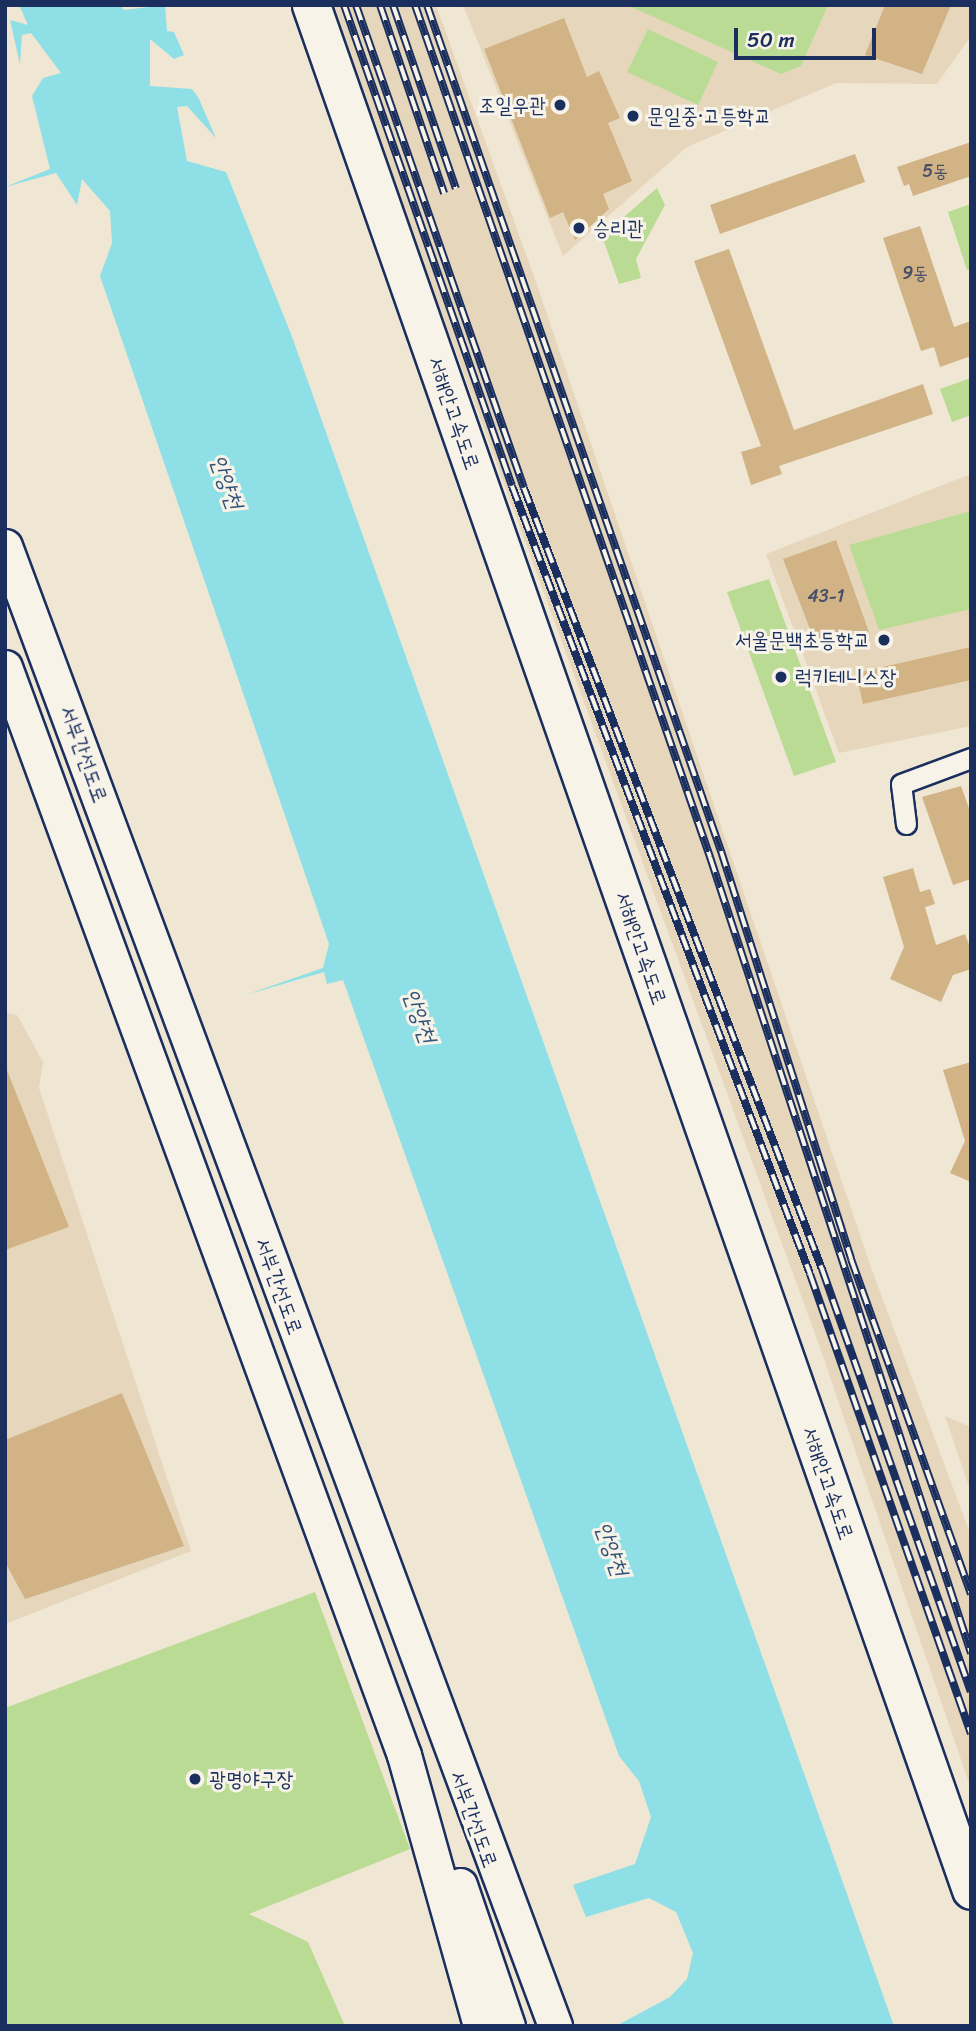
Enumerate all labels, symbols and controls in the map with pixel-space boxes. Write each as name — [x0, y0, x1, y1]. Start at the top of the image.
scale bar — [738, 14, 880, 58]
text: 50 m — [747, 21, 795, 59]
place label: 조일우관 — [478, 92, 546, 118]
marker: 조일우관 — [552, 97, 568, 113]
place label: 문일중·고등학교 — [647, 103, 771, 129]
marker: 문일중·고등학교 — [625, 108, 641, 124]
house number: 5동 — [922, 160, 948, 182]
place label: 승리관 — [593, 215, 644, 241]
marker: 승리관 — [571, 220, 587, 236]
house number: 9동 — [902, 262, 928, 284]
street label: 서해안고속도로 — [423, 353, 485, 473]
water label: 안양천 — [204, 451, 248, 513]
house number: 43-1 — [807, 585, 845, 607]
place label: 서울문백초등학교 — [735, 627, 870, 653]
marker: 서울문백초등학교 — [876, 632, 892, 648]
place label: 럭키테니스장 — [795, 664, 896, 690]
marker: 럭키테니스장 — [773, 669, 789, 685]
street label: 서부간선도로 — [55, 702, 113, 806]
street label: 서해안고속도로 — [610, 888, 672, 1008]
water label: 안양천 — [397, 985, 441, 1047]
street label: 서부간선도로 — [250, 1234, 308, 1338]
street label: 서해안고속도로 — [797, 1423, 859, 1543]
water label: 안양천 — [589, 1518, 633, 1580]
place label: 광명야구장 — [209, 1766, 293, 1792]
street label: 서부간선도로 — [445, 1767, 503, 1871]
marker: 광명야구장 — [187, 1771, 203, 1787]

